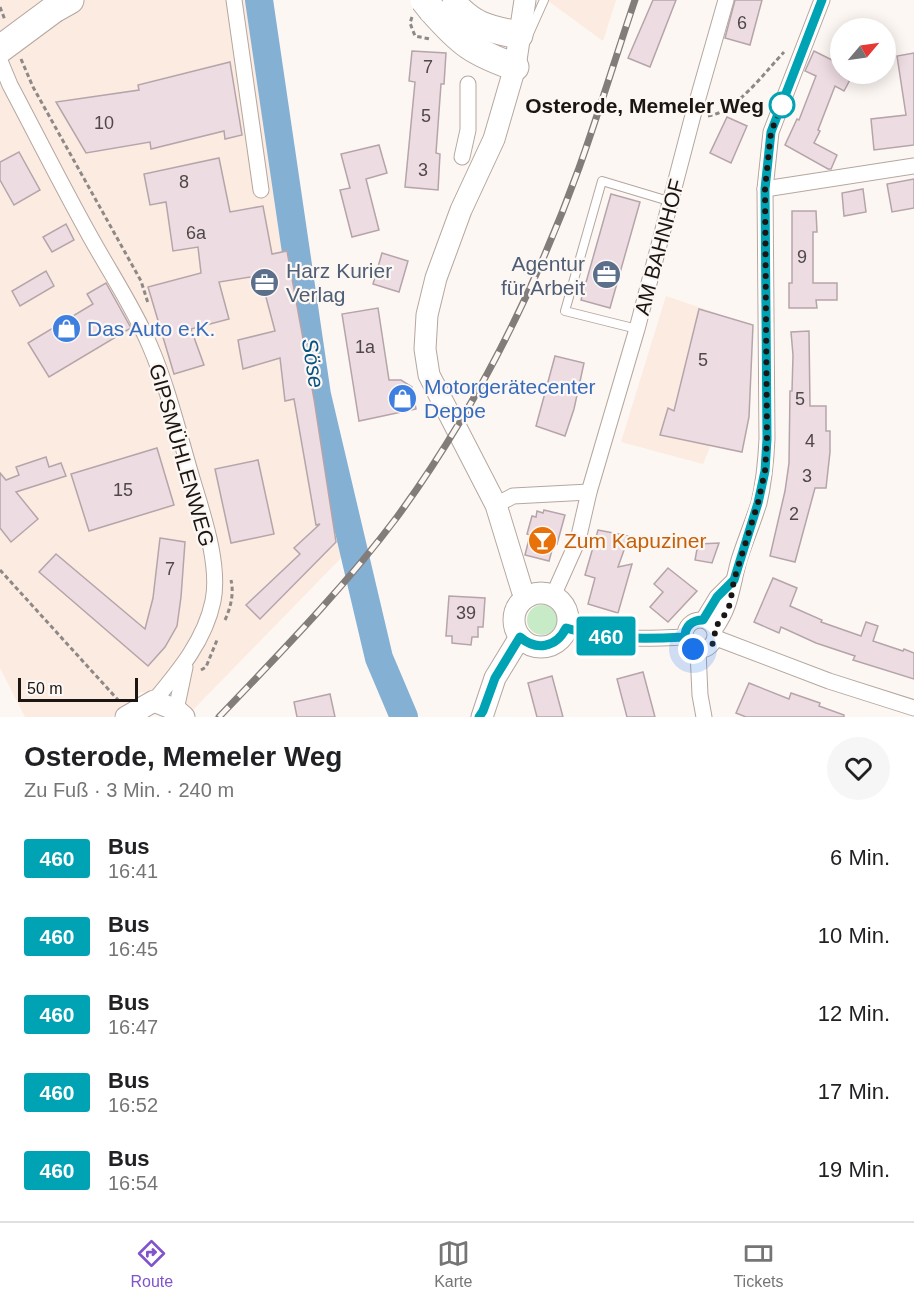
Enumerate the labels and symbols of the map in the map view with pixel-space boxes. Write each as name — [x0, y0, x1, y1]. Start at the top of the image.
house number: 6 — [737, 13, 747, 33]
north arrow — [830, 18, 896, 84]
house number: 7 — [423, 57, 433, 77]
marker: Osterode, Memeler Weg — [769, 92, 795, 118]
place label: Osterode, Memeler Weg — [525, 94, 764, 117]
house number: 5 — [421, 106, 431, 126]
house number: 10 — [94, 113, 114, 133]
house number: 3 — [418, 160, 428, 180]
house number: 8 — [179, 172, 189, 192]
street label: AM BAHNHOF — [630, 176, 688, 318]
house number: 6a — [186, 223, 207, 243]
house number: 9 — [797, 247, 807, 267]
place label: Agentur für Arbeit — [501, 252, 585, 299]
place label: Harz Kurier Verlag — [286, 259, 392, 306]
office icon: Agentur für Arbeit — [590, 259, 622, 291]
office icon: Harz Kurier Verlag — [249, 266, 281, 298]
shop icon: Das Auto e.K. — [50, 312, 82, 344]
place label: Das Auto e.K. — [87, 317, 215, 340]
water label: Söse — [297, 336, 329, 390]
house number: 1a — [355, 337, 376, 357]
house number: 5 — [698, 350, 708, 370]
street label: GIPSMÜHLENWEG — [145, 361, 219, 549]
place label: Motorgerätecenter Deppe — [424, 375, 596, 422]
shop icon: Motorgerätecenter Deppe — [387, 382, 419, 414]
house number: 5 — [795, 389, 805, 409]
house number: 4 — [805, 431, 815, 451]
house number: 3 — [802, 466, 812, 486]
house number: 15 — [113, 480, 133, 500]
house number: 2 — [789, 504, 799, 524]
bar icon: Zum Kapuziner — [527, 524, 559, 556]
place label: Zum Kapuziner — [564, 529, 706, 552]
house number: 7 — [165, 559, 175, 579]
house number: 39 — [456, 603, 476, 623]
line badge: 460 — [572, 616, 640, 656]
your location — [678, 634, 708, 664]
scale bar — [18, 675, 138, 702]

